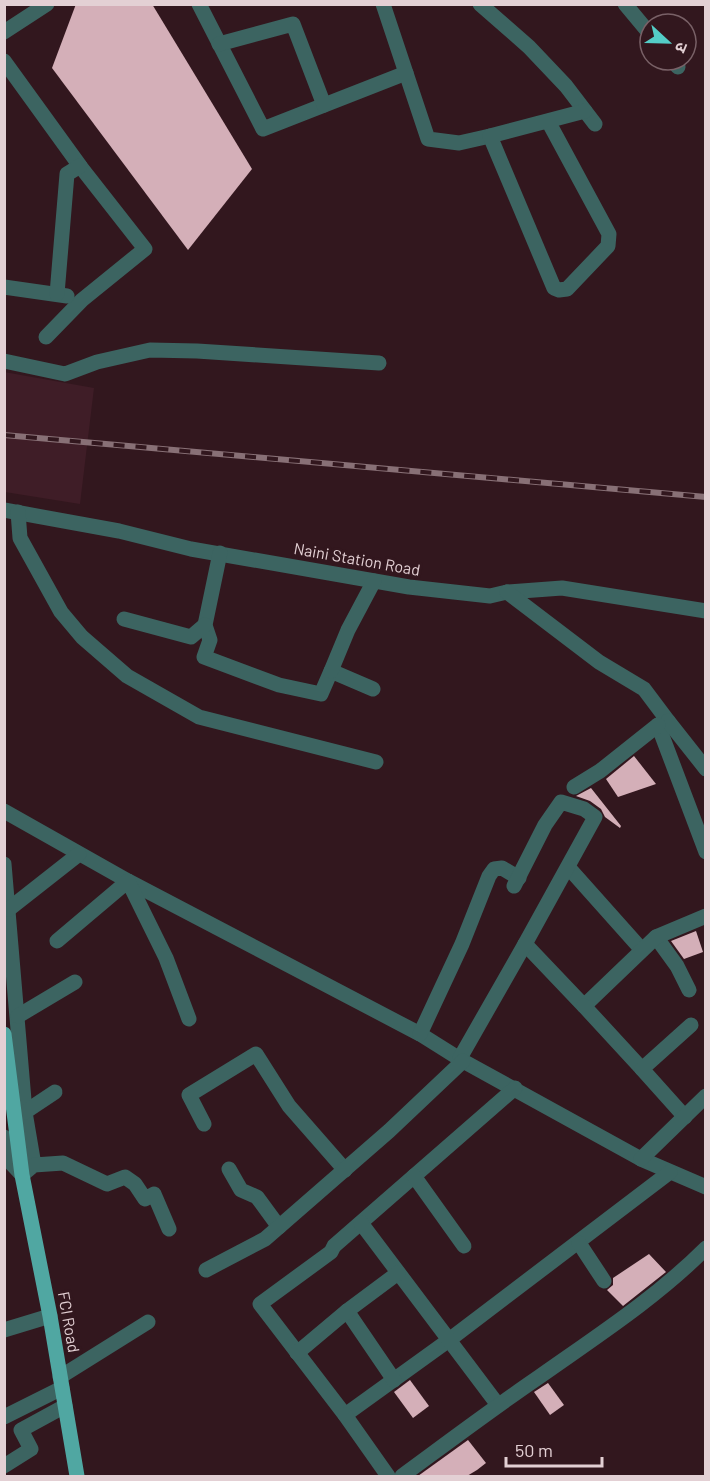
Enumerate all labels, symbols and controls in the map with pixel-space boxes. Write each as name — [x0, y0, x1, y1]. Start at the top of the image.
north arrow — [638, 12, 698, 72]
text: उ — [672, 40, 693, 56]
street label: Naini Station Road — [292, 538, 422, 579]
street label: FCI Road — [55, 1290, 84, 1354]
scale bar — [506, 1430, 602, 1468]
text: 50 m — [515, 1439, 553, 1461]

